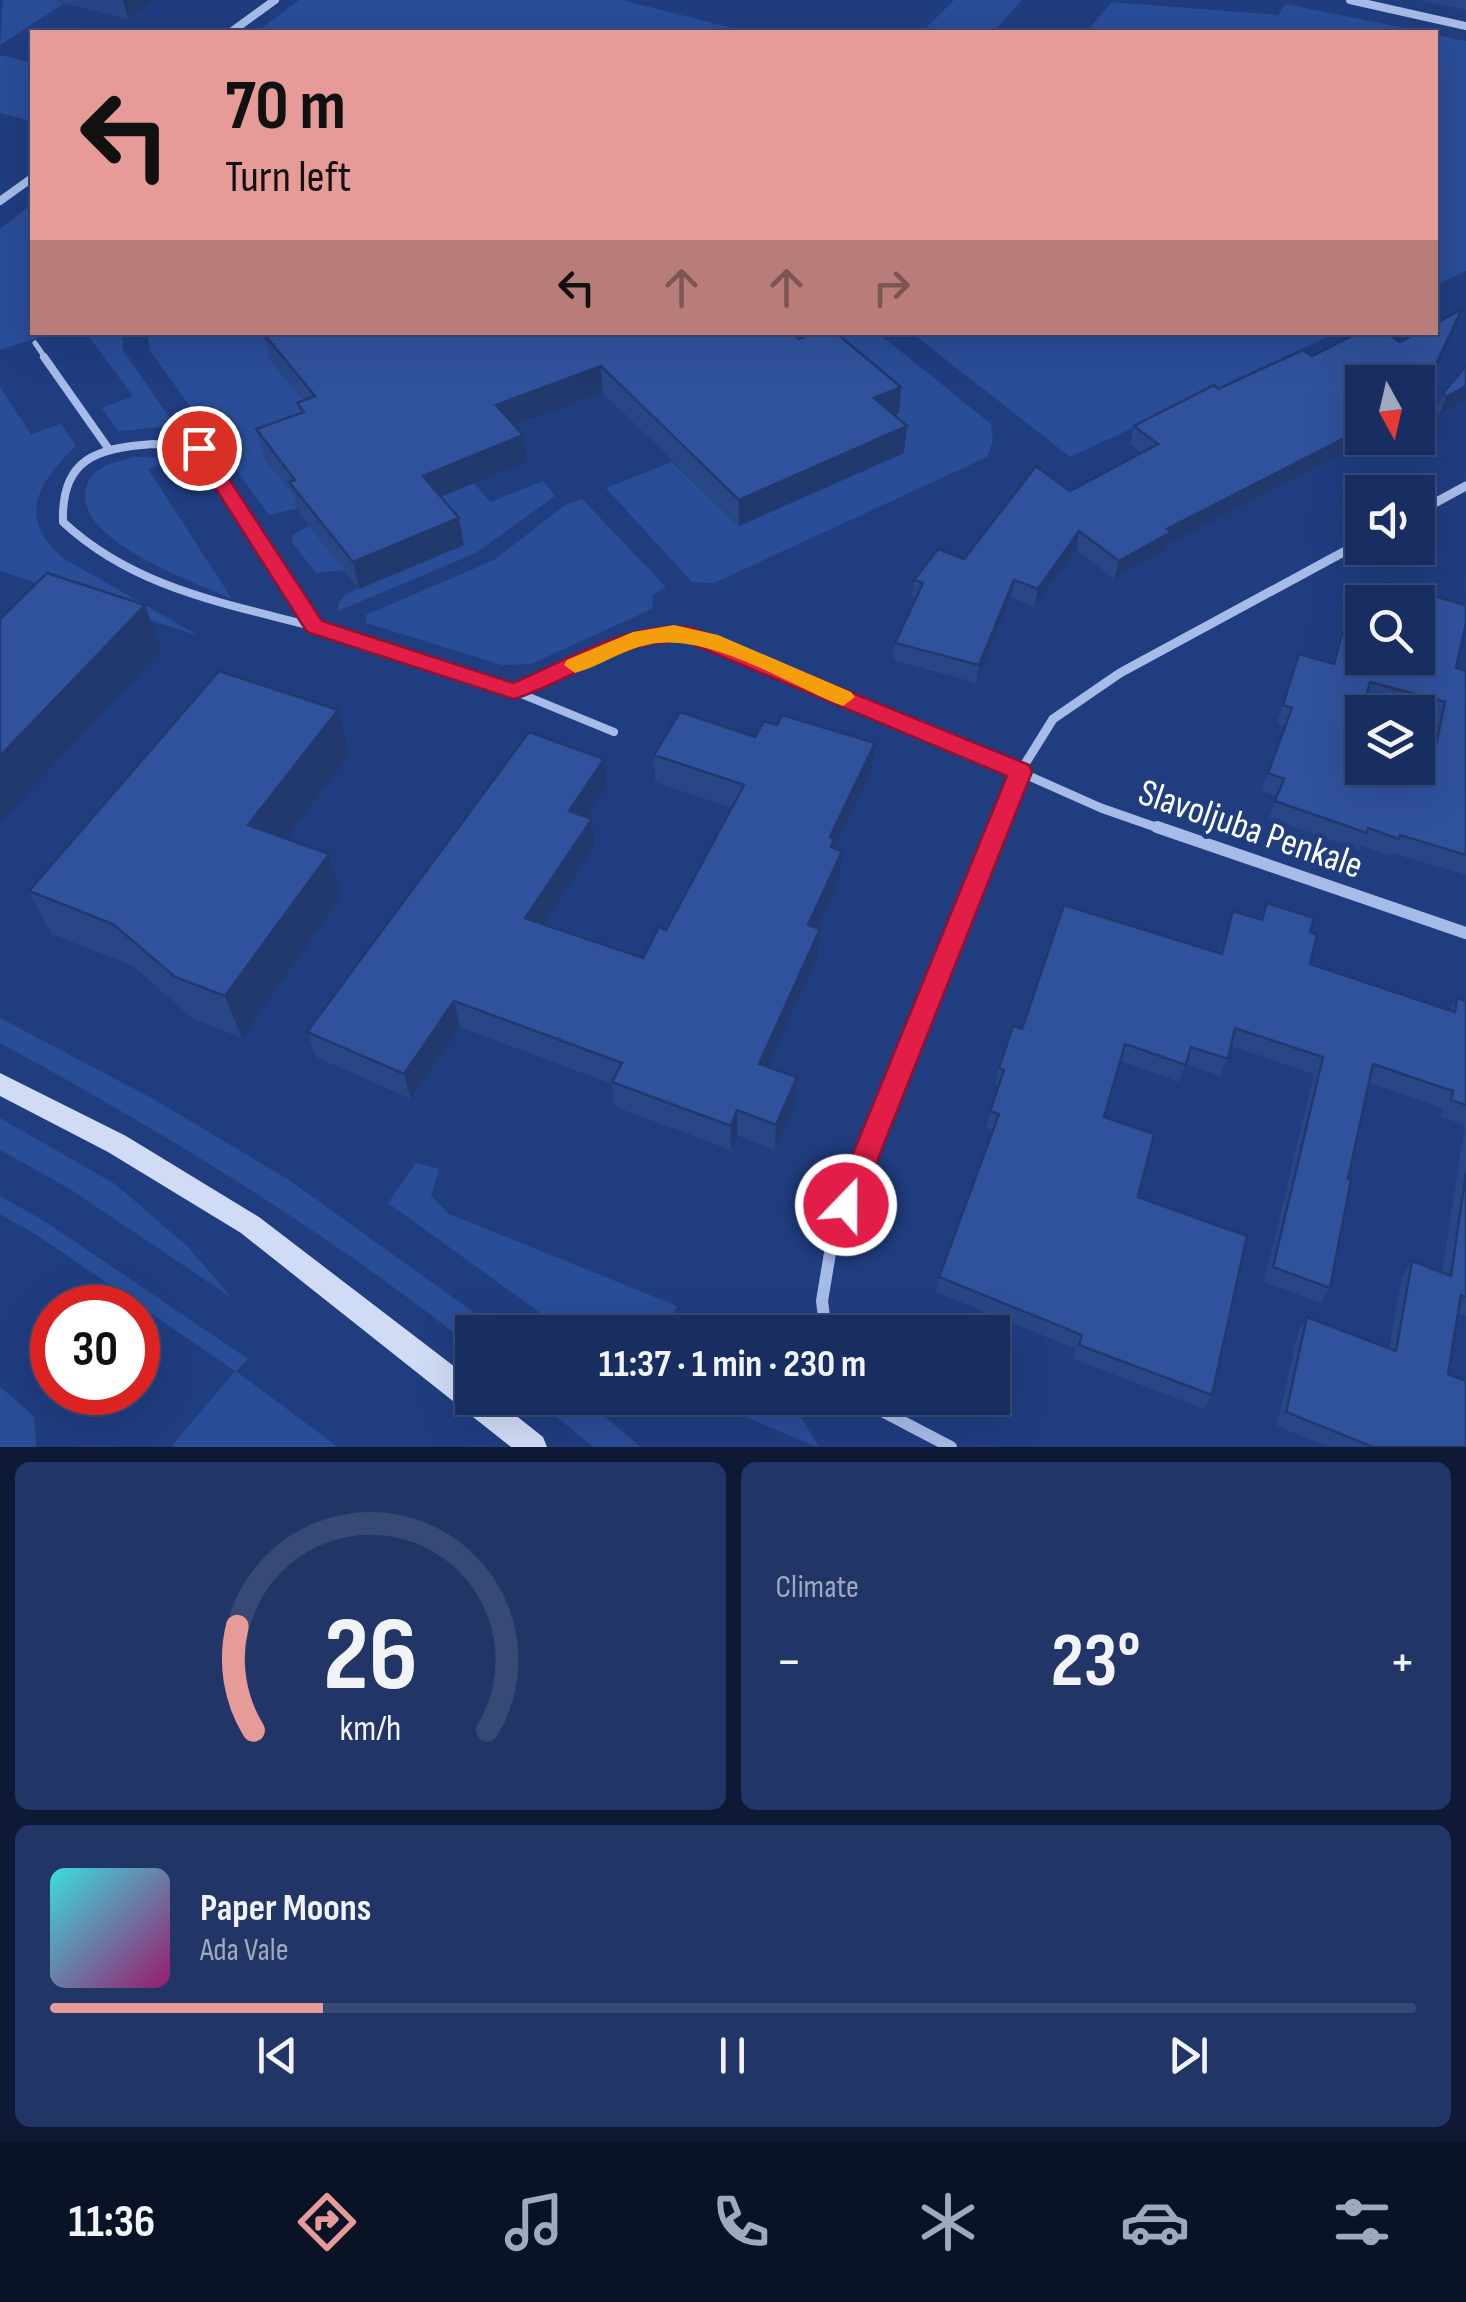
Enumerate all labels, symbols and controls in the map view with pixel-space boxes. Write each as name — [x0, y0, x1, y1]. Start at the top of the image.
text: 70 m — [225, 65, 346, 149]
icon: left — [60, 70, 190, 200]
text: Turn left — [225, 150, 351, 205]
icon: left — [549, 260, 604, 315]
icon: ahead — [654, 260, 709, 315]
icon: ahead — [759, 260, 814, 315]
icon: right — [864, 260, 919, 315]
north arrow — [1345, 365, 1435, 455]
map controls — [1345, 365, 1435, 785]
pin — [157, 406, 242, 491]
icon: arrive — [172, 421, 227, 476]
button: sound — [1345, 475, 1435, 565]
button: search — [1345, 585, 1435, 675]
button: layers — [1345, 695, 1435, 785]
street label: Slavoljuba Penkale — [1133, 770, 1368, 889]
position arrow — [794, 1153, 898, 1257]
speed limit sign: 30 — [30, 1285, 160, 1415]
text: 11:37 · 1 min · 230 m — [599, 1342, 866, 1387]
text: Climate — [776, 1568, 859, 1607]
text: 26 — [323, 1594, 418, 1719]
text: 23° — [1051, 1617, 1141, 1708]
text: − — [776, 1629, 802, 1696]
text: + — [1389, 1629, 1416, 1696]
text: km/h — [339, 1708, 401, 1751]
text: Paper Moons — [200, 1886, 371, 1931]
text: Ada Vale — [200, 1931, 289, 1970]
icon: previous — [250, 2028, 305, 2083]
icon: pause — [705, 2028, 760, 2083]
icon: next — [1161, 2028, 1216, 2083]
icon: directions — [292, 2187, 362, 2257]
icon: music — [499, 2187, 569, 2257]
icon: phone — [706, 2187, 776, 2257]
icon: climate — [913, 2187, 983, 2257]
icon: car — [1120, 2187, 1190, 2257]
icon: filters — [1327, 2187, 1397, 2257]
text: 11:36 — [69, 2195, 155, 2250]

